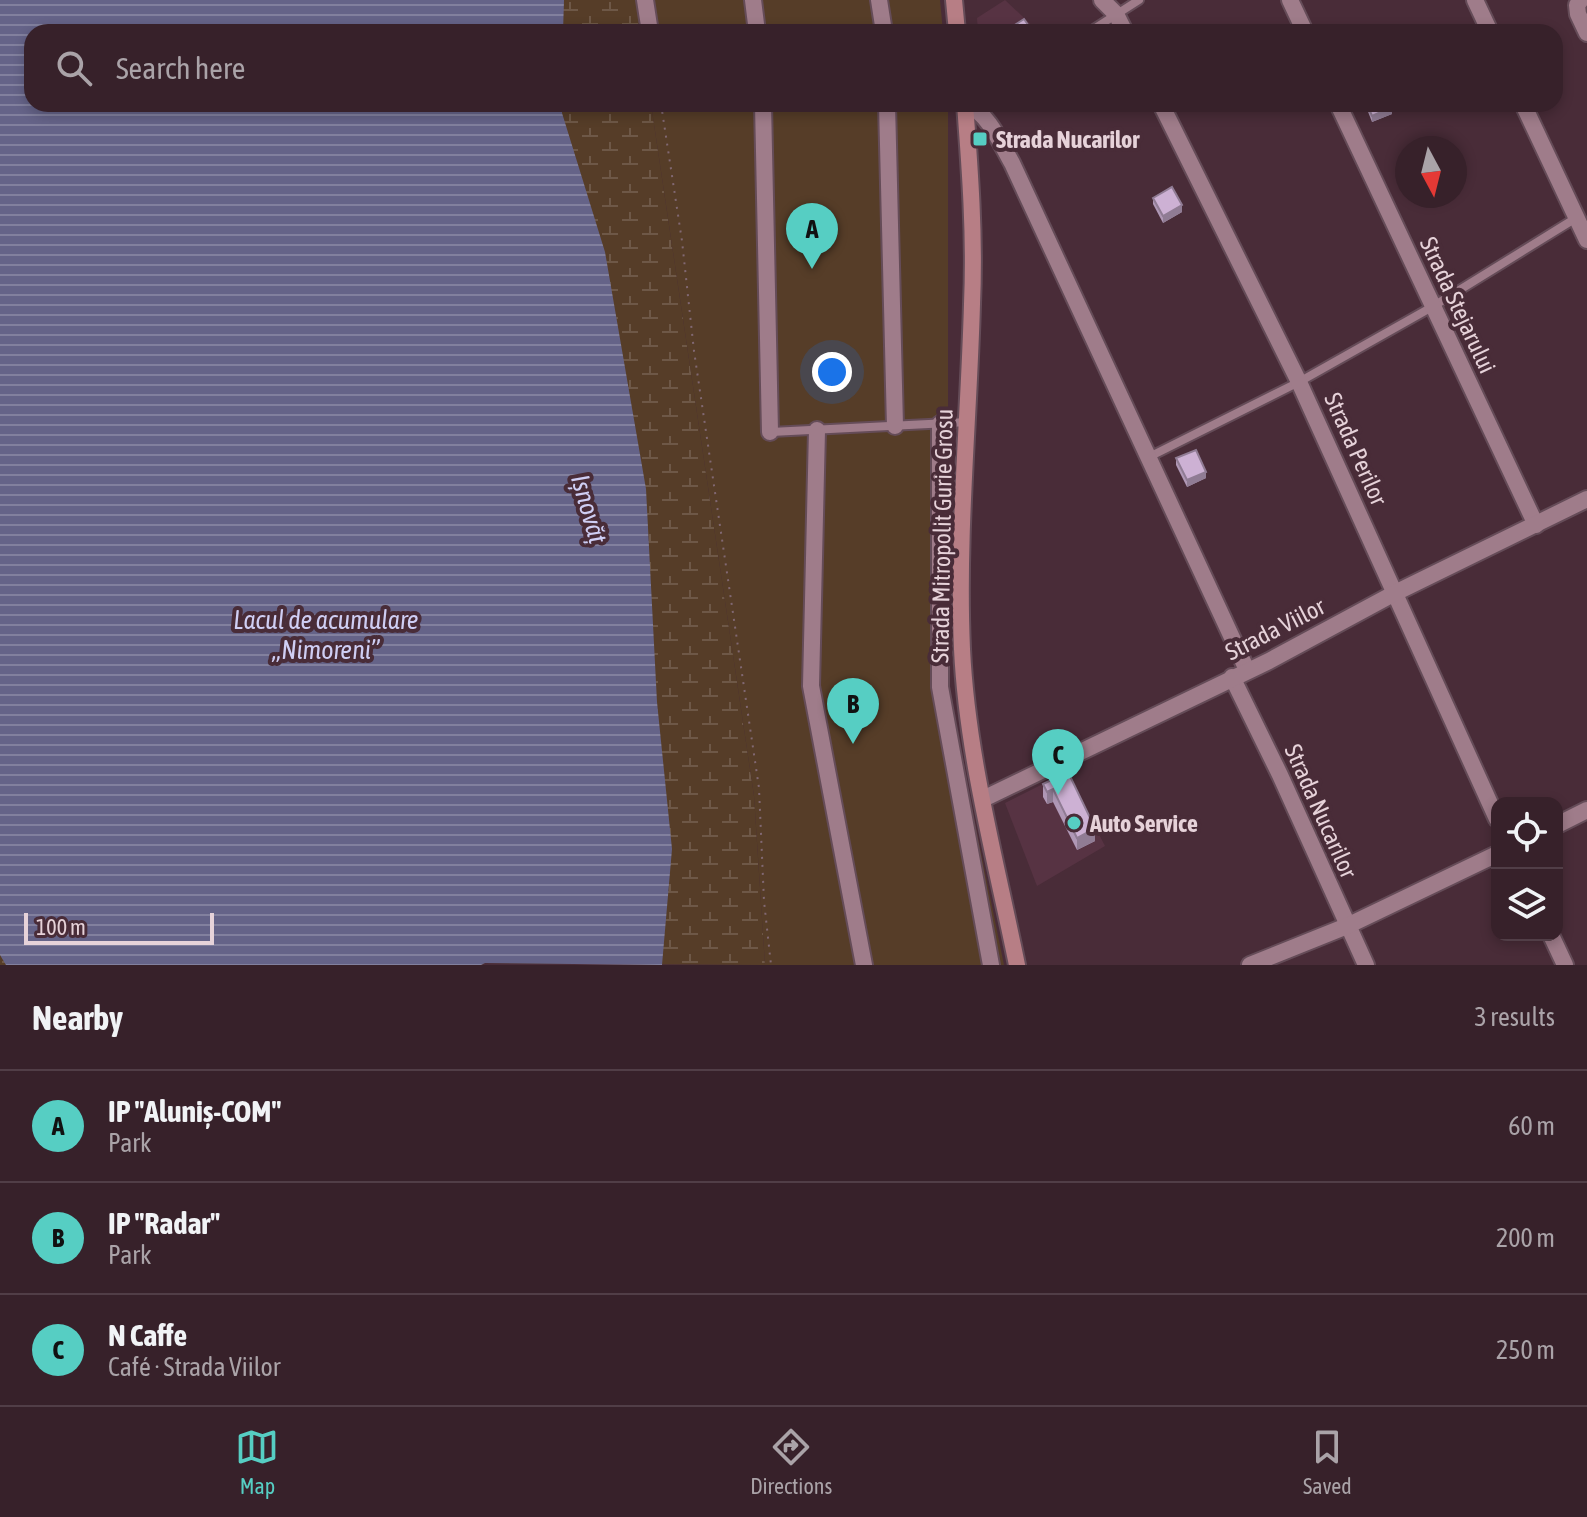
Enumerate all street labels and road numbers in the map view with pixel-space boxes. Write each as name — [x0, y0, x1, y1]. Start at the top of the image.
street label: Strada Stejarului — [1415, 233, 1501, 377]
street label: Strada Perilor — [1319, 389, 1393, 510]
street label: Strada Mitropolit Gurie Grosu — [926, 409, 958, 663]
street label: Strada Viilor — [1221, 592, 1330, 666]
street label: Strada Nucarilor — [1279, 740, 1363, 883]

